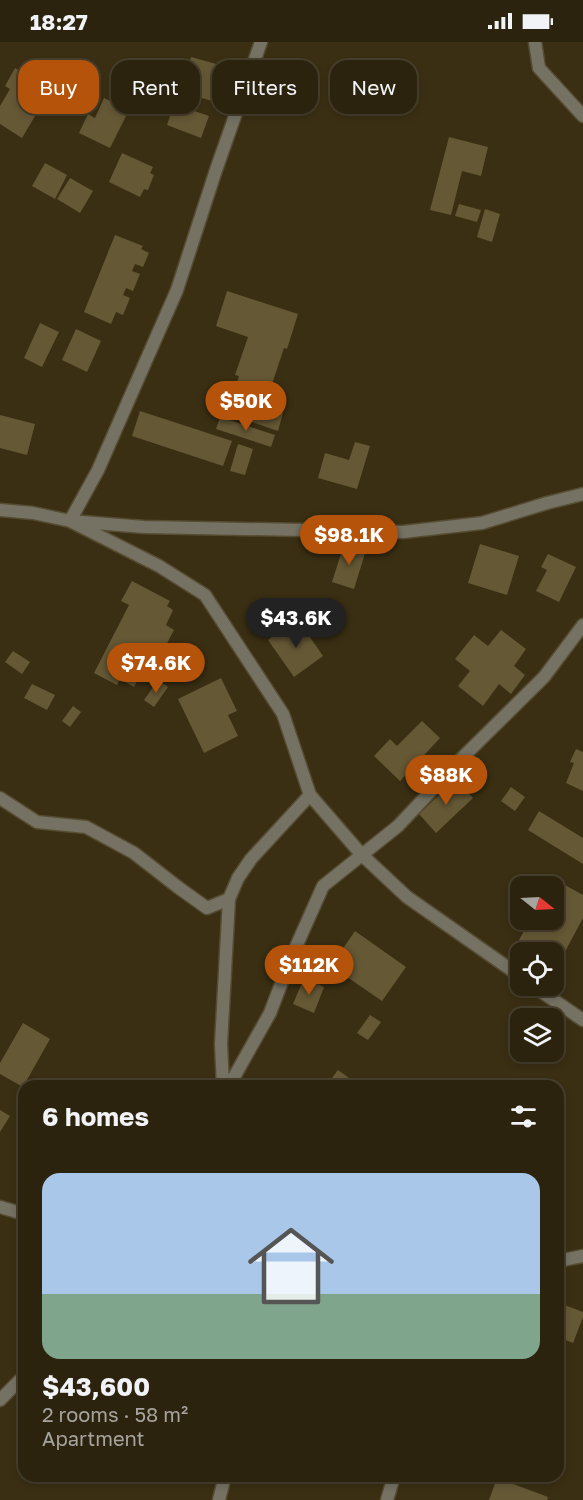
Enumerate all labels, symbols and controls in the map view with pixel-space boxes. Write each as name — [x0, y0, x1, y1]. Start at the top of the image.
text: 18:27 — [30, 8, 88, 35]
chip: Buy — [18, 60, 99, 114]
chip: Rent — [111, 60, 200, 114]
chip: Filters — [212, 60, 318, 114]
chip: New — [330, 60, 417, 114]
pin: $50K — [210, 381, 282, 432]
text: $50K — [219, 388, 273, 412]
pin: $98.1K — [300, 515, 398, 566]
text: $98.1K — [314, 522, 384, 546]
pin: $43.6K — [247, 598, 345, 649]
text: $43.6K — [260, 605, 332, 629]
pin: $74.6K — [107, 643, 205, 694]
text: $74.6K — [121, 650, 191, 674]
pin: $88K — [410, 755, 482, 806]
text: $88K — [419, 762, 473, 786]
north arrow — [510, 876, 564, 930]
map controls — [510, 876, 564, 1062]
button: locate — [510, 942, 564, 996]
pin: $112K — [267, 945, 351, 996]
text: $112K — [279, 952, 339, 976]
button: layers — [510, 1008, 564, 1062]
icon: filters — [507, 1100, 540, 1133]
text: 6 homes — [42, 1101, 149, 1132]
icon: home — [237, 1212, 345, 1320]
text: $43,600 — [42, 1371, 150, 1402]
text: 2 rooms · 58 m² — [42, 1402, 188, 1426]
text: Apartment — [42, 1426, 145, 1450]

